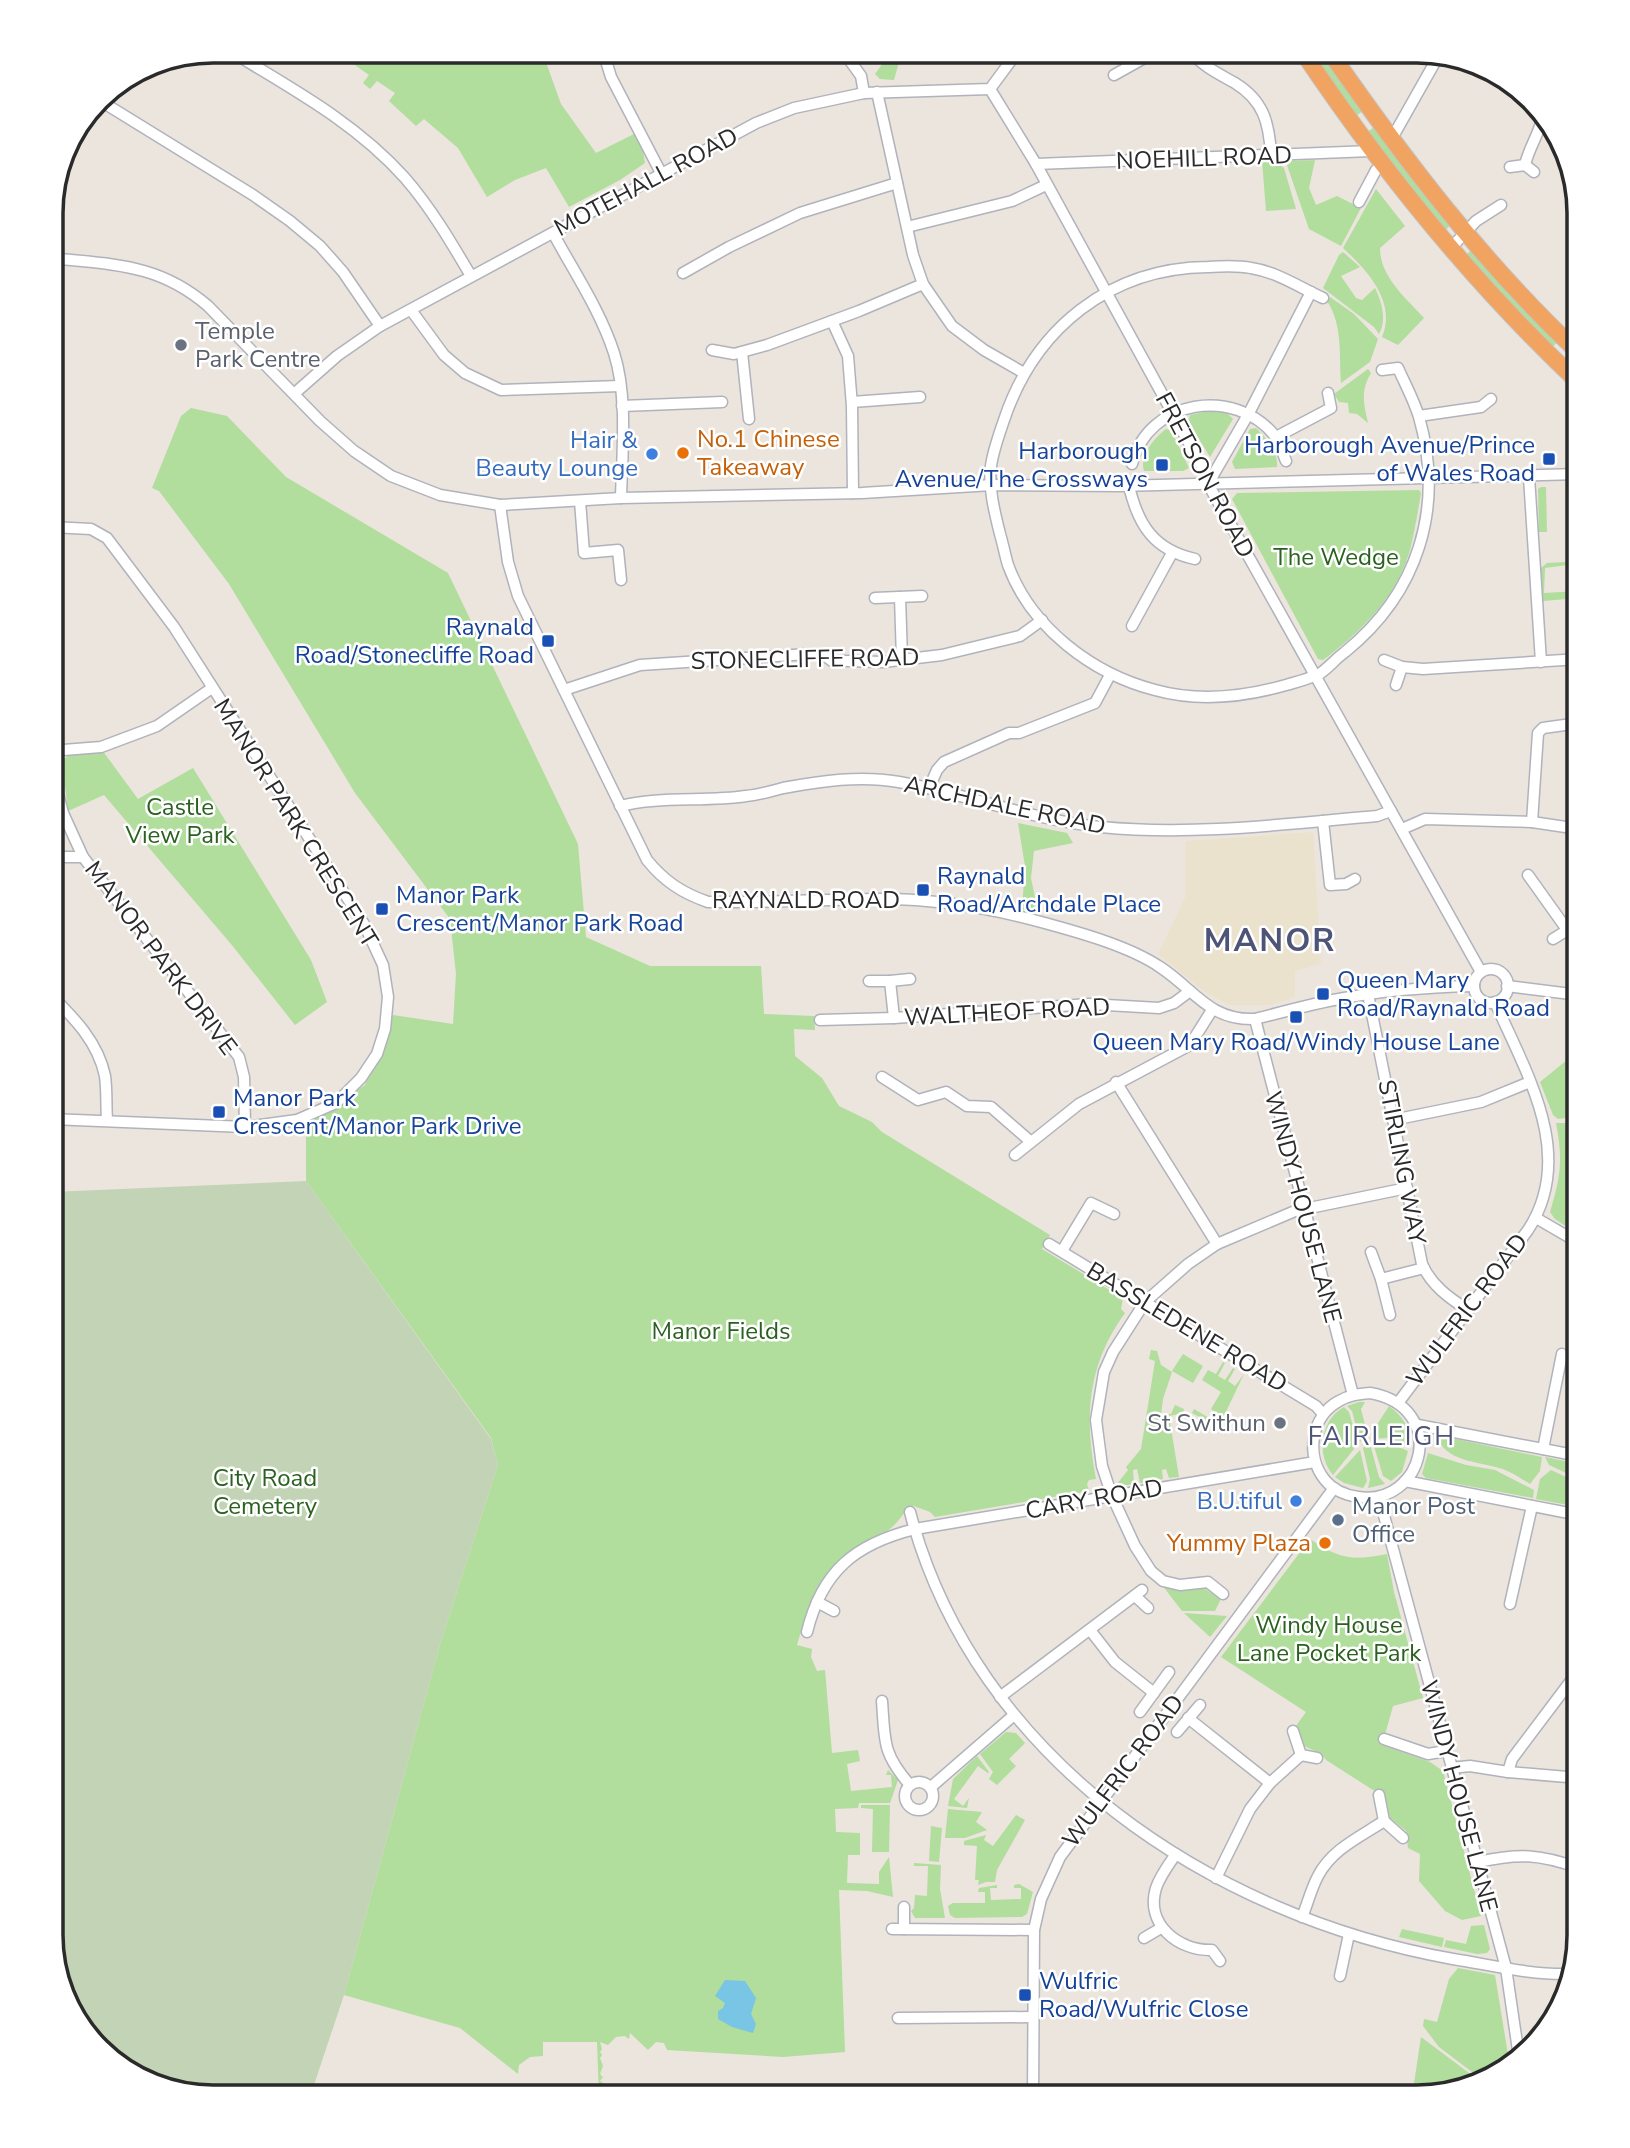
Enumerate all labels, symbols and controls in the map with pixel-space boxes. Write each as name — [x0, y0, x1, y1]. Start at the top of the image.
street label: MOTEHALL ROAD — [549, 120, 743, 244]
street label: NOEHILL ROAD — [1115, 139, 1293, 177]
place label: Temple Park Centre — [195, 315, 320, 375]
marker: Temple Park Centre — [173, 337, 189, 353]
street label: FRETSON ROAD — [1148, 387, 1262, 563]
place label: No.1 Chinese Takeaway — [697, 423, 840, 483]
place label: Hair & Beauty Lounge — [476, 424, 638, 484]
place label: Harborough Avenue/Prince of Wales Road — [1244, 429, 1535, 489]
place label: Harborough Avenue/The Crossways — [895, 435, 1148, 495]
marker: No.1 Chinese Takeaway — [675, 445, 691, 461]
marker: Hair & Beauty Lounge — [644, 446, 660, 462]
marker: Harborough Avenue/Prince of Wales Road — [1541, 451, 1557, 467]
marker: Harborough Avenue/The Crossways — [1154, 457, 1170, 473]
park label: The Wedge — [1273, 541, 1399, 573]
place label: Raynald Road/Stonecliffe Road — [295, 611, 534, 671]
marker: Raynald Road/Stonecliffe Road — [540, 633, 556, 649]
street label: STONECLIFFE ROAD — [690, 641, 920, 677]
street label: MANOR PARK CRESCENT — [206, 693, 386, 954]
street label: ARCHDALE ROAD — [901, 768, 1109, 842]
park label: Castle View Park — [125, 791, 235, 851]
street label: MANOR PARK DRIVE — [77, 854, 245, 1062]
place label: Raynald Road/Archdale Place — [937, 860, 1161, 920]
place label: Manor Park Crescent/Manor Park Road — [396, 879, 683, 939]
marker: Raynald Road/Archdale Place — [915, 882, 931, 898]
street label: RAYNALD ROAD — [712, 884, 900, 916]
marker: Manor Park Crescent/Manor Park Road — [374, 901, 390, 917]
district label: MANOR — [1204, 919, 1336, 962]
place label: Queen Mary Road/Raynald Road — [1337, 964, 1550, 1024]
marker: Queen Mary Road/Raynald Road — [1315, 986, 1331, 1002]
street label: WALTHEOF ROAD — [903, 991, 1111, 1033]
marker: Queen Mary Road/Windy House Lane — [1288, 1009, 1304, 1025]
place label: Queen Mary Road/Windy House Lane — [1092, 1026, 1500, 1058]
street label: STIRLING WAY — [1370, 1077, 1434, 1248]
place label: Manor Park Crescent/Manor Park Drive — [233, 1082, 522, 1142]
street label: WINDY HOUSE LANE — [1257, 1088, 1349, 1326]
marker: Manor Park Crescent/Manor Park Drive — [211, 1104, 227, 1120]
street label: WULFRIC ROAD — [1399, 1227, 1535, 1393]
street label: BASSLEDENE ROAD — [1081, 1254, 1293, 1400]
park label: Manor Fields — [652, 1315, 790, 1347]
place label: St Swithun — [1147, 1407, 1266, 1439]
marker: St Swithun — [1272, 1415, 1288, 1431]
district label: FAIRLEIGH — [1308, 1419, 1456, 1454]
park label: City Road Cemetery — [213, 1462, 318, 1522]
street label: CARY ROAD — [1023, 1471, 1165, 1527]
place label: B.U.tiful — [1197, 1485, 1282, 1517]
place label: Manor Post Office — [1352, 1490, 1475, 1550]
marker: B.U.tiful — [1288, 1493, 1304, 1509]
marker: Manor Post Office — [1330, 1512, 1346, 1528]
place label: Yummy Plaza — [1166, 1527, 1311, 1559]
marker: Yummy Plaza — [1317, 1535, 1333, 1551]
park label: Windy House Lane Pocket Park — [1237, 1609, 1422, 1669]
street label: WINDY HOUSE LANE — [1413, 1677, 1505, 1915]
street label: WULFRIC ROAD — [1055, 1688, 1191, 1854]
place label: Wulfric Road/Wulfric Close — [1039, 1965, 1248, 2025]
marker: Wulfric Road/Wulfric Close — [1017, 1987, 1033, 2003]

